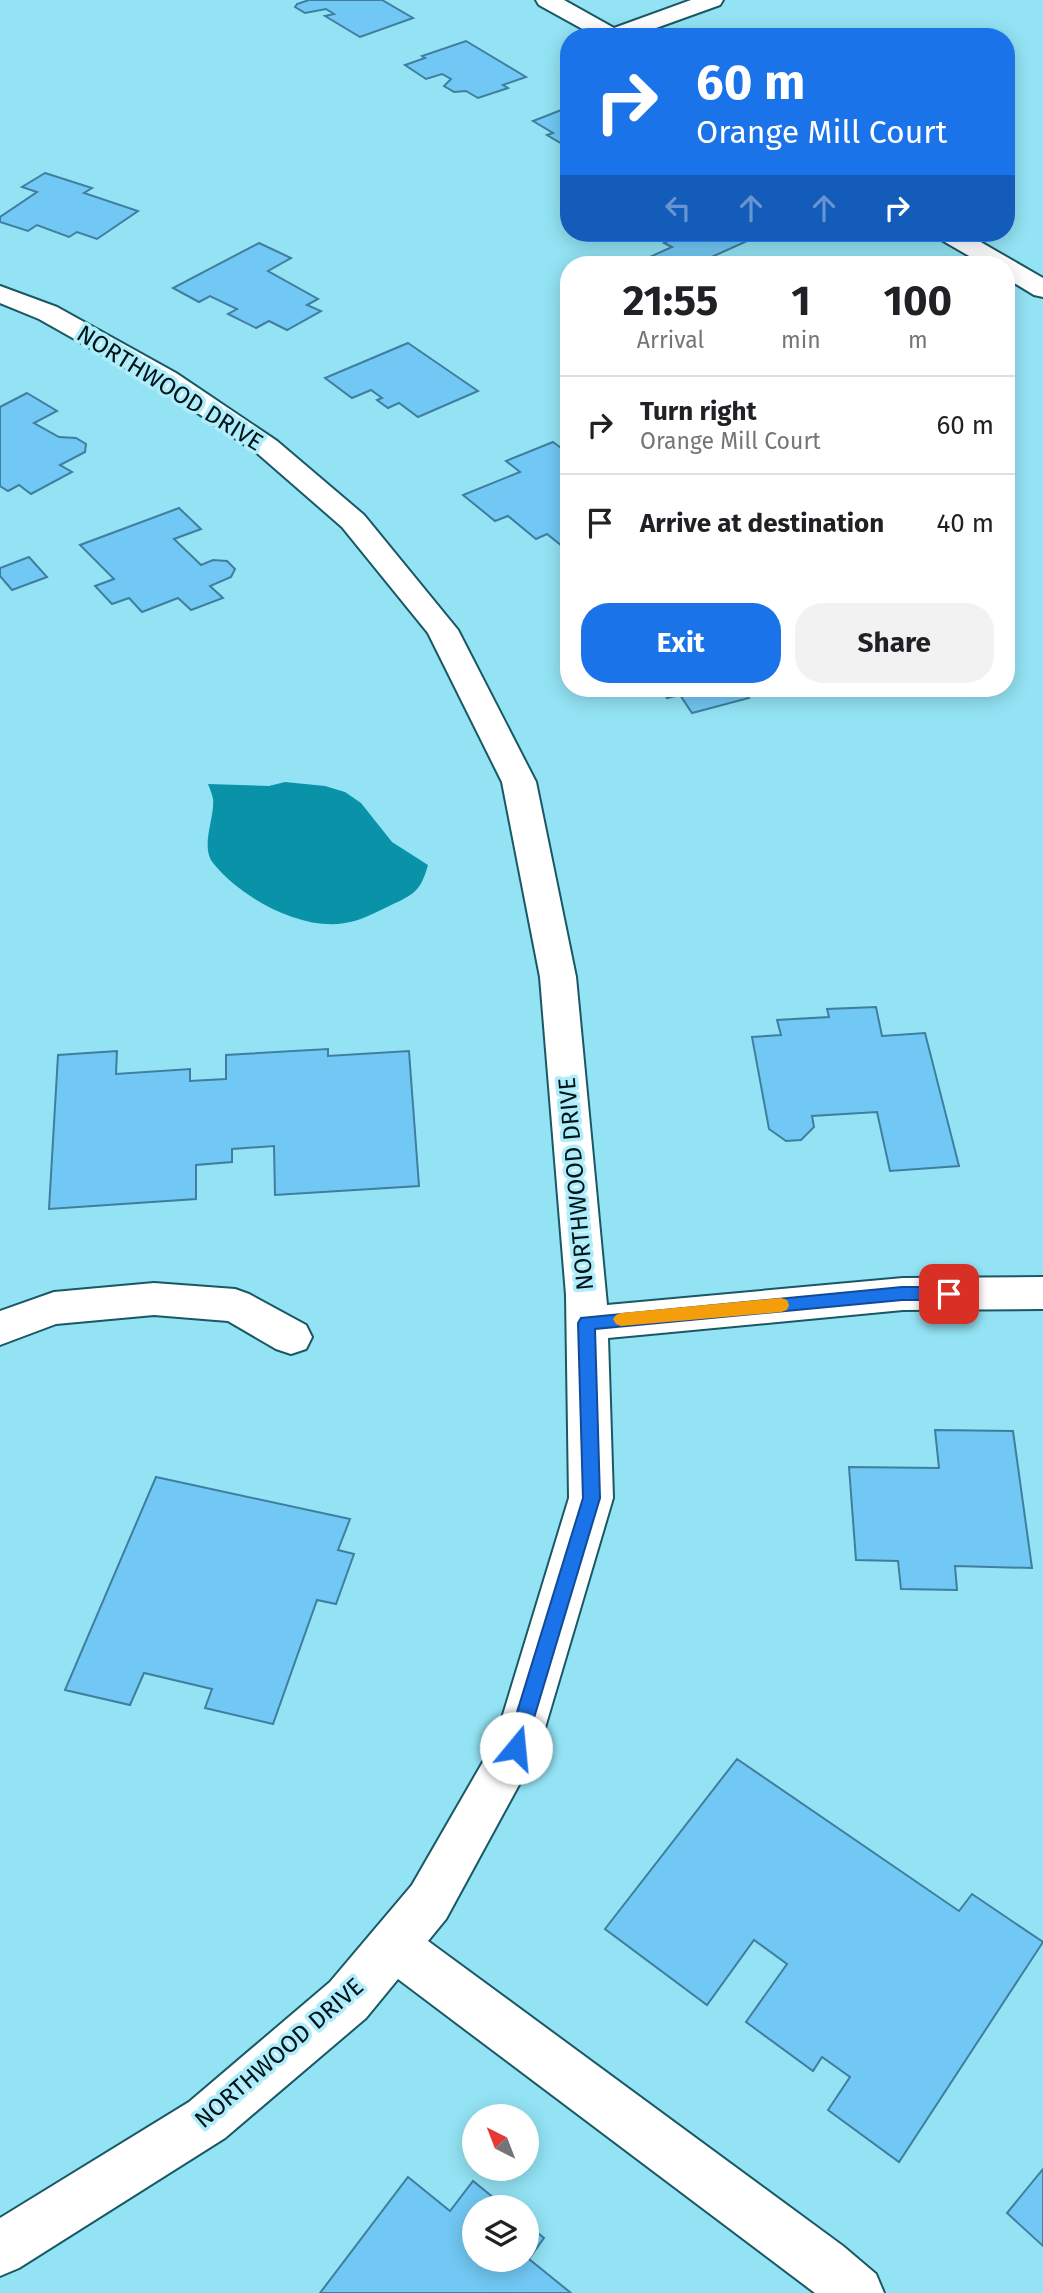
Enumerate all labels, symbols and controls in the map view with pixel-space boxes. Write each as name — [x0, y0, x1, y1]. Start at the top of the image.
text: 60 m — [696, 53, 805, 112]
icon: right — [581, 56, 672, 147]
text: Orange Mill Court — [696, 113, 947, 151]
icon: left — [659, 189, 697, 227]
icon: ahead — [732, 189, 770, 227]
icon: ahead — [805, 189, 843, 227]
icon: right — [878, 189, 916, 227]
text: 21:55 — [623, 276, 718, 326]
text: 1 — [791, 276, 811, 326]
text: 100 — [884, 276, 952, 326]
street label: NORTHWOOD DRIVE — [72, 319, 268, 457]
text: Arrival — [637, 326, 704, 354]
text: min — [781, 326, 821, 354]
text: m — [908, 326, 928, 354]
text: Turn right — [640, 396, 757, 427]
icon: right — [581, 406, 619, 444]
text: 60 m — [936, 410, 994, 441]
text: Orange Mill Court — [640, 427, 821, 455]
icon: arrive — [581, 504, 619, 542]
text: Arrive at destination — [640, 508, 884, 539]
text: 40 m — [936, 508, 994, 539]
button: Exit — [581, 603, 781, 683]
button: Share — [795, 603, 994, 683]
street label: NORTHWOOD DRIVE — [553, 1076, 599, 1292]
pin — [919, 1264, 979, 1324]
icon: arrive — [930, 1275, 968, 1313]
position arrow — [479, 1711, 553, 1785]
street label: NORTHWOOD DRIVE — [189, 1972, 369, 2134]
north arrow — [462, 2104, 539, 2180]
map controls — [462, 2104, 539, 2272]
button: layers — [462, 2195, 539, 2272]

